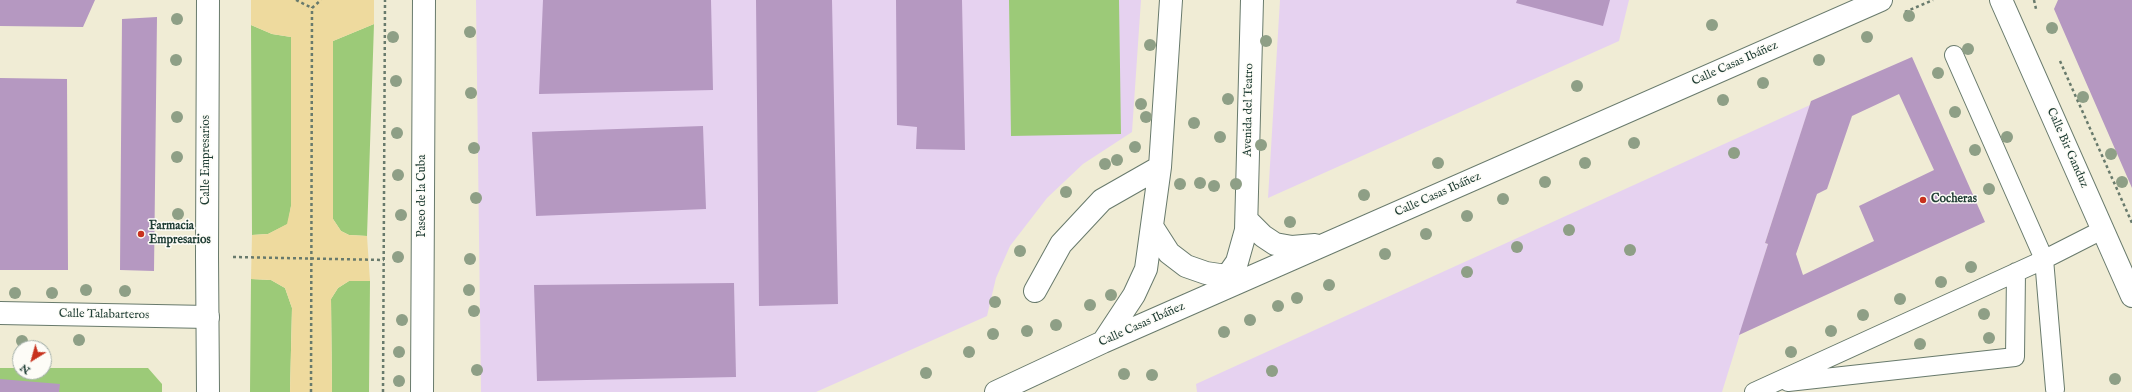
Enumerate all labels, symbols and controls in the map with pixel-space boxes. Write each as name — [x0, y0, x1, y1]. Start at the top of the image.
street label: Calle Casas Ibáñez — [1690, 39, 1780, 89]
street label: Avenida del Teatro — [1241, 63, 1257, 157]
street label: Calle Bir Ganduz — [2043, 106, 2091, 190]
street label: Calle Empresarios — [200, 115, 214, 205]
street label: Paseo de la Cuba — [416, 155, 430, 237]
street label: Calle Casas Ibáñez — [1393, 170, 1483, 220]
place label: Cocheras — [1931, 193, 1977, 207]
marker: Cocheras — [1918, 195, 1928, 205]
place label: Farmacia Empresarios — [149, 220, 211, 248]
marker: Farmacia Empresarios — [136, 229, 146, 239]
street label: Calle Casas Ibáñez — [1097, 300, 1187, 350]
street label: Calle Talabarteros — [59, 307, 149, 323]
north arrow — [12, 340, 52, 380]
text: N — [17, 360, 33, 377]

